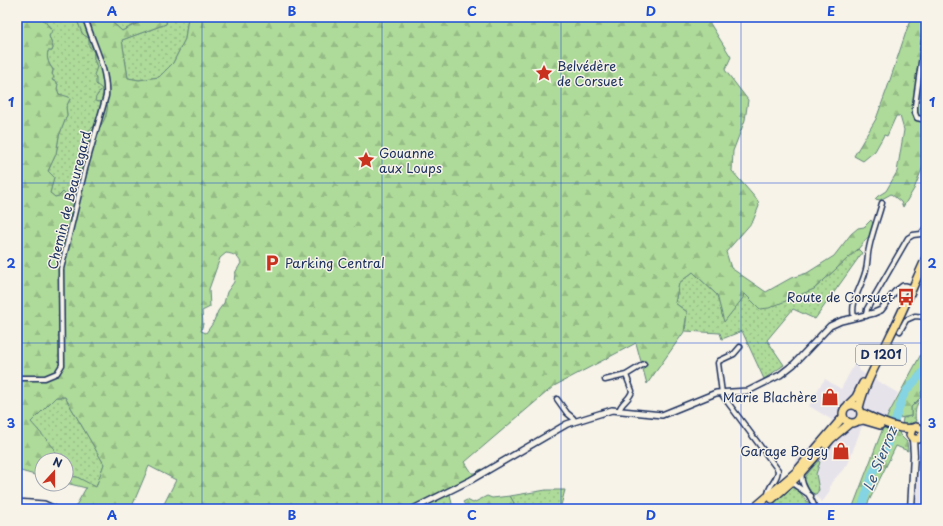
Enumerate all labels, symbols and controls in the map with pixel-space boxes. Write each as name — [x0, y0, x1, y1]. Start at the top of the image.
text: A — [107, 1, 117, 20]
text: B — [288, 1, 297, 20]
text: C — [467, 1, 477, 20]
text: D — [646, 1, 656, 20]
text: E — [827, 1, 835, 20]
place label: Belvédère de Corsuet — [557, 56, 623, 90]
place icon: Belvédère de Corsuet — [534, 63, 554, 83]
text: 1 — [8, 92, 14, 111]
text: 1 — [929, 92, 935, 111]
street label: Chemin de Beauregard — [42, 129, 95, 271]
place label: Gouanne aux Loups — [379, 143, 442, 177]
place icon: Gouanne aux Loups — [356, 150, 376, 170]
text: 2 — [6, 253, 16, 272]
parking icon: Parking Central — [262, 253, 282, 273]
place label: Parking Central — [285, 253, 385, 272]
text: 2 — [927, 253, 937, 272]
place label: Route de Corsuet — [787, 287, 893, 306]
bus stop icon: Route de Corsuet — [896, 287, 916, 307]
road number: D 1201 — [856, 345, 906, 365]
place label: Marie Blachère — [723, 387, 817, 406]
shop icon: Marie Blachère — [820, 387, 840, 407]
text: 3 — [7, 413, 16, 432]
text: 3 — [928, 413, 937, 432]
water label: Le Sierroz — [857, 422, 903, 494]
place label: Garage Bogey — [740, 441, 828, 460]
shop icon: Garage Bogey — [831, 441, 851, 461]
north arrow — [34, 452, 74, 492]
text: N — [51, 453, 65, 472]
text: A — [107, 505, 117, 524]
text: B — [288, 505, 297, 524]
text: C — [467, 505, 477, 524]
text: D — [646, 505, 656, 524]
text: E — [827, 505, 835, 524]

